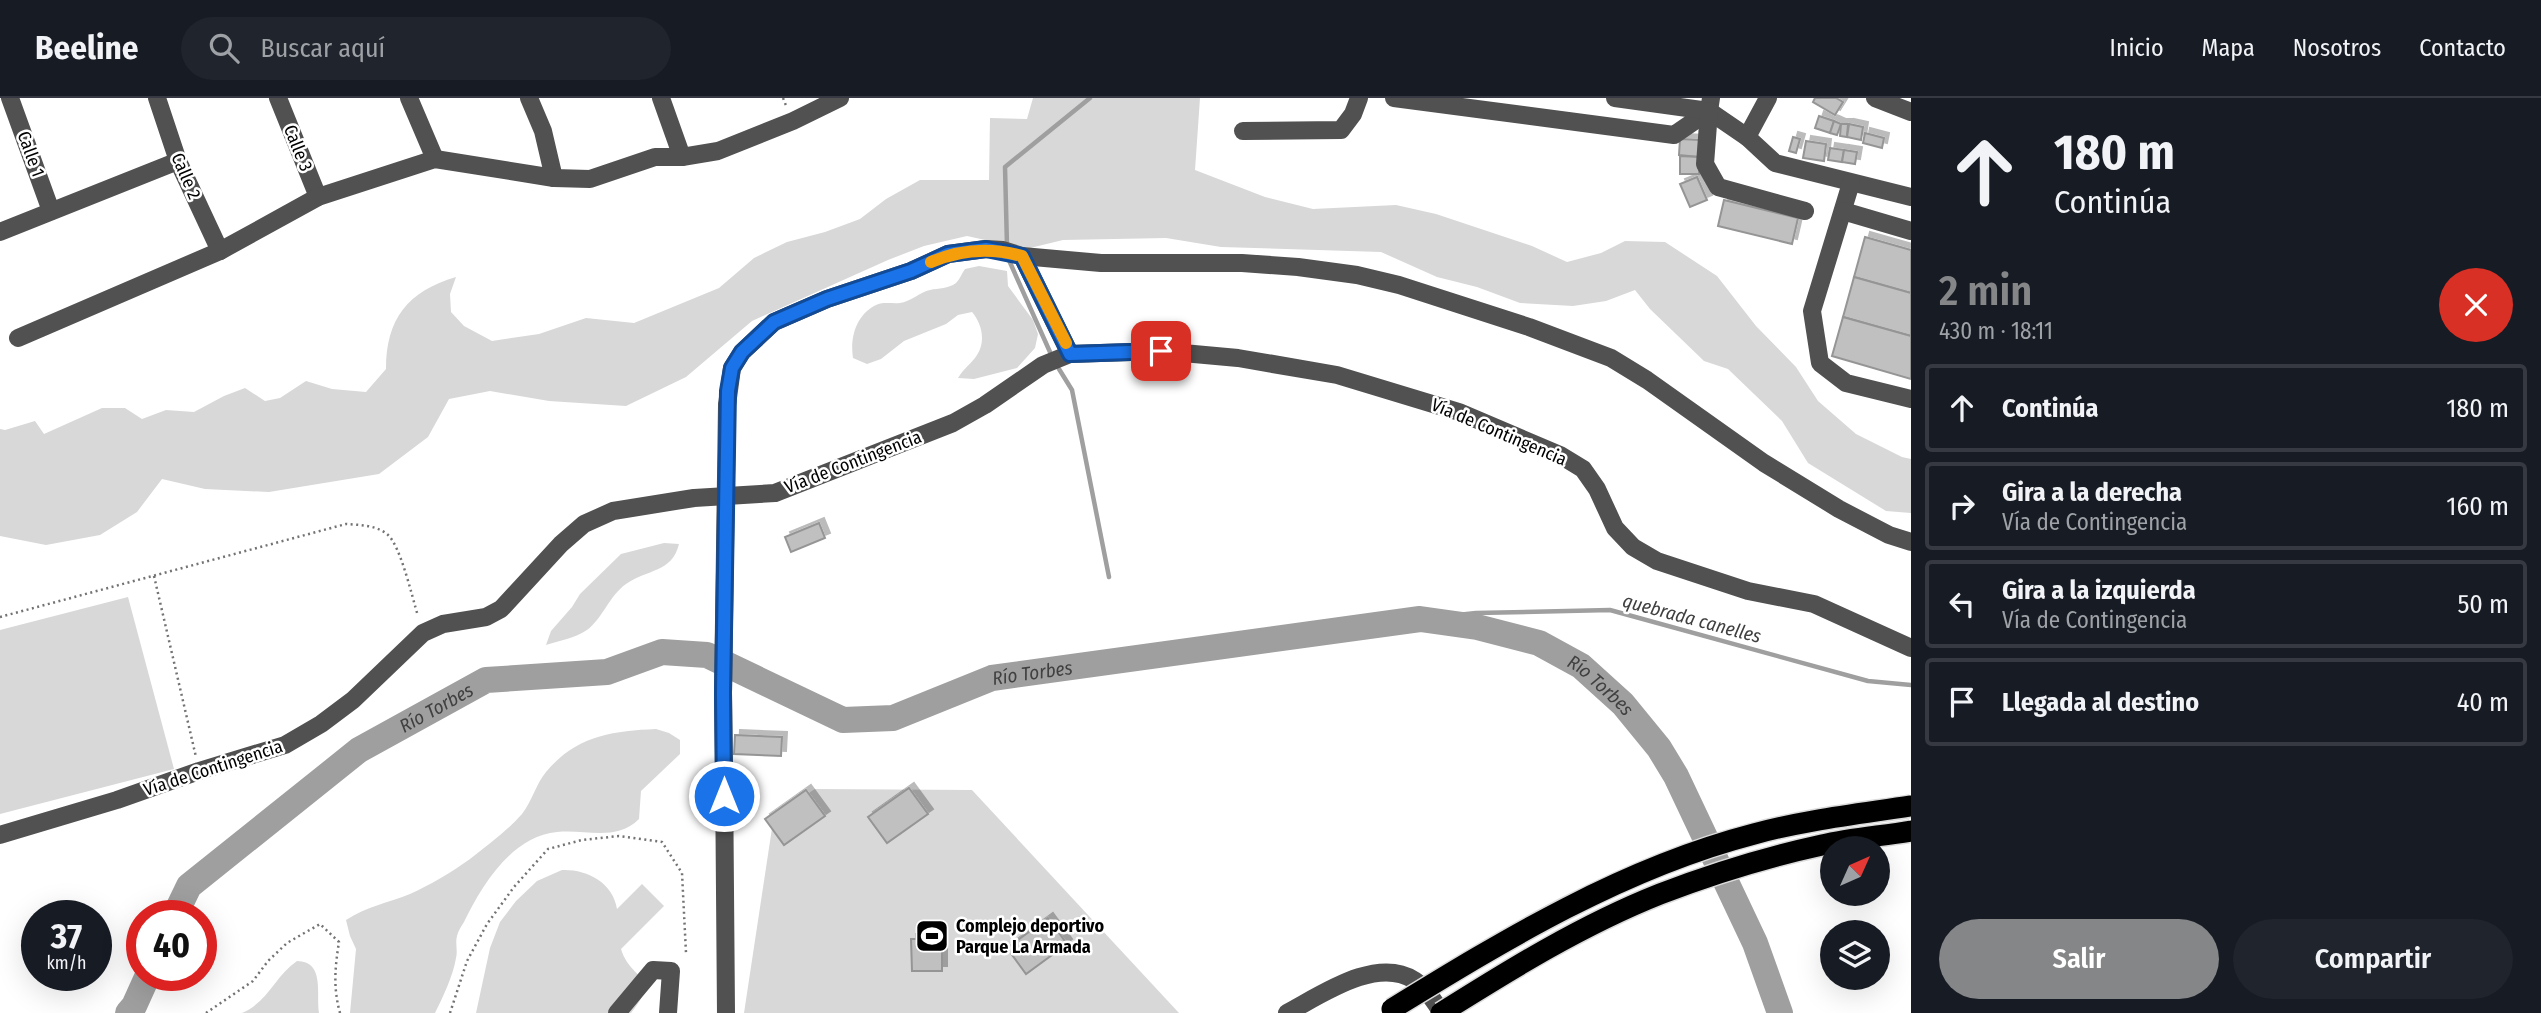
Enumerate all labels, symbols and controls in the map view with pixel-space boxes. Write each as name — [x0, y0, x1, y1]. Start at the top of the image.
search box — [181, 17, 671, 80]
text: Beeline — [35, 28, 139, 68]
icon: search — [205, 29, 243, 67]
text: Buscar aquí — [261, 33, 385, 64]
text: Inicio — [2110, 34, 2164, 62]
text: Mapa — [2202, 34, 2255, 62]
text: Nosotros — [2293, 34, 2381, 62]
text: Contacto — [2419, 34, 2506, 62]
street label: Calle 3 — [279, 122, 317, 174]
text: 180 m — [2054, 123, 2175, 182]
icon: ahead — [1939, 126, 2030, 217]
street label: Calle 1 — [13, 128, 49, 180]
street label: Calle 2 — [166, 150, 206, 202]
text: Continúa — [2054, 183, 2171, 221]
text: 2 min — [1939, 266, 2032, 316]
button: close — [2439, 268, 2513, 342]
text: 430 m · 18:11 — [1939, 317, 2053, 345]
pin — [1131, 321, 1191, 381]
icon: arrive — [1142, 332, 1180, 370]
icon: ahead — [1943, 389, 1981, 427]
text: Continúa — [2002, 393, 2099, 424]
text: 180 m — [2446, 393, 2509, 424]
street label: Vía de Contingencia — [1428, 394, 1570, 471]
street label: Vía de Contingencia — [781, 426, 925, 498]
text: Gira a la derecha — [2002, 477, 2182, 508]
icon: right — [1943, 487, 1981, 525]
text: 160 m — [2446, 491, 2509, 522]
text: Vía de Contingencia — [2002, 508, 2187, 536]
text: Gira a la izquierda — [2002, 575, 2196, 606]
icon: left — [1943, 585, 1981, 623]
water label: quebrada canelles — [1620, 589, 1764, 648]
text: 50 m — [2457, 589, 2509, 620]
text: Vía de Contingencia — [2002, 606, 2187, 634]
water label: Río Torbes — [1564, 650, 1638, 720]
water label: Río Torbes — [991, 656, 1074, 690]
water label: Río Torbes — [395, 678, 477, 737]
icon: arrive — [1943, 683, 1981, 721]
text: Llegada al destino — [2002, 687, 2199, 718]
text: 40 m — [2457, 687, 2509, 718]
street label: Vía de Contingencia — [141, 735, 285, 801]
position arrow — [687, 759, 761, 833]
north arrow — [1820, 836, 1890, 906]
map controls — [1820, 836, 1890, 990]
speed limit sign: 40 — [126, 900, 217, 991]
text: 37 — [51, 915, 82, 957]
place label: Complejo deportivo Parque La Armada — [956, 915, 1104, 958]
sports icon: Complejo deportivo Parque La Armada — [913, 917, 951, 955]
button: Salir — [1939, 919, 2219, 999]
button: Compartir — [2233, 919, 2513, 999]
button: layers — [1820, 920, 1890, 990]
text: km/h — [46, 952, 87, 974]

